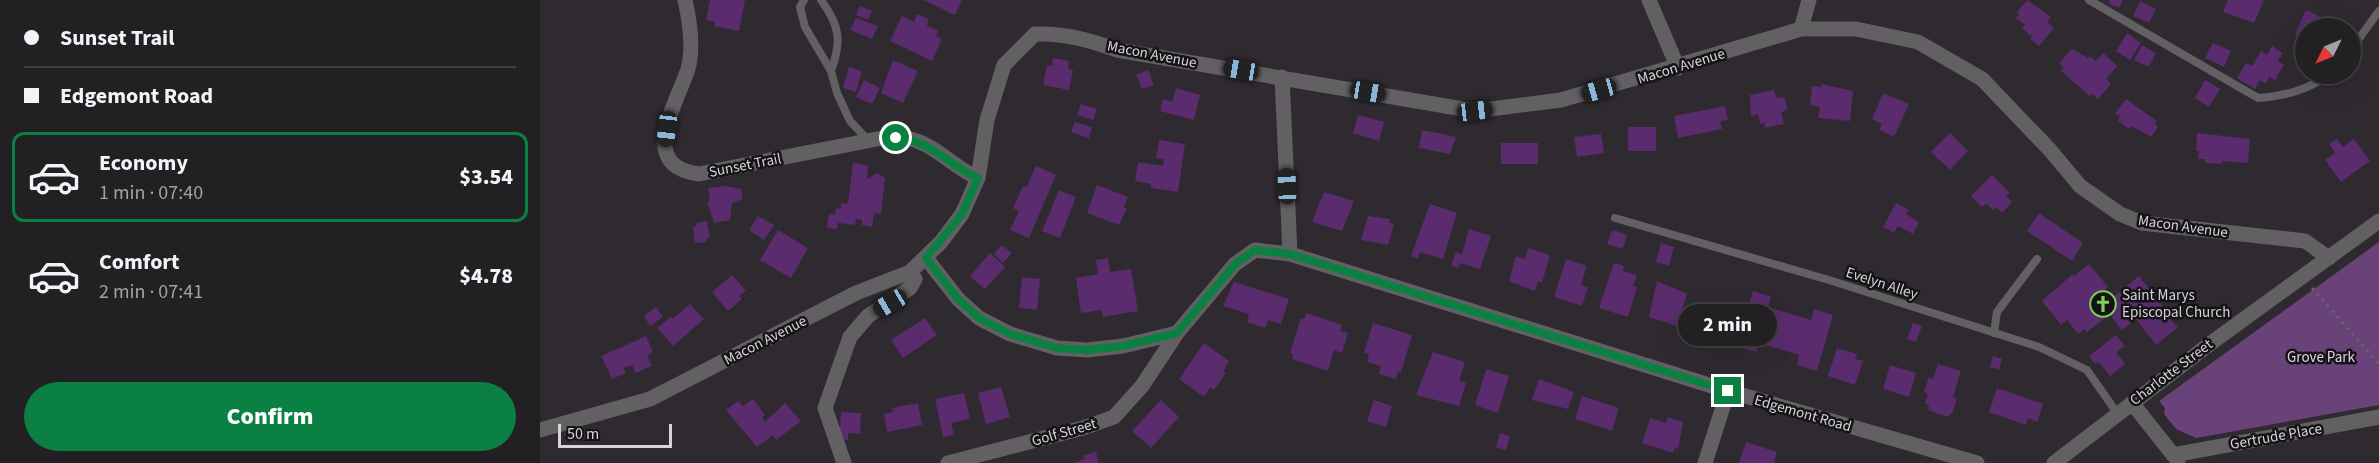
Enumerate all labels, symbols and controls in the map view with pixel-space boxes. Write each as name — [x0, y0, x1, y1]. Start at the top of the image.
north arrow — [2295, 18, 2361, 84]
map controls — [2295, 18, 2361, 84]
text: Sunset Trail — [60, 22, 174, 54]
street label: Macon Avenue — [1105, 36, 1198, 73]
street label: Macon Avenue — [1635, 43, 1728, 90]
car — [1222, 58, 1260, 82]
car — [1579, 76, 1619, 104]
text: Edgemont Road — [60, 80, 213, 112]
car — [1349, 80, 1387, 104]
car — [1456, 100, 1494, 122]
car — [656, 110, 678, 148]
route start — [882, 124, 909, 151]
text: Economy — [99, 147, 188, 179]
street label: Sunset Trail — [707, 148, 783, 183]
icon: car — [27, 150, 81, 204]
text: $3.54 — [459, 161, 513, 193]
car — [1277, 168, 1297, 204]
text: 1 min · 07:40 — [99, 179, 203, 207]
street label: Macon Avenue — [2137, 210, 2229, 243]
text: Comfort — [99, 246, 180, 278]
icon: car — [27, 249, 81, 303]
text: $4.78 — [459, 260, 513, 292]
street label: Evelyn Alley — [1843, 262, 1921, 305]
text: 2 min · 07:41 — [99, 278, 203, 306]
place label: Saint Marys Episcopal Church — [2122, 285, 2230, 323]
car — [870, 286, 910, 320]
church icon: Saint Marys Episcopal Church — [2088, 289, 2118, 319]
callout: 2 min — [1678, 304, 1778, 346]
street label: Macon Avenue — [720, 311, 810, 370]
text: 2 min — [1703, 311, 1752, 339]
street label: Charlotte Street — [2126, 334, 2217, 411]
park label: Grove Park — [2287, 347, 2355, 368]
route end — [1714, 377, 1741, 404]
button: Confirm — [24, 382, 516, 451]
street label: Edgemont Road — [1752, 390, 1854, 437]
street label: Golf Street — [1029, 413, 1099, 452]
street label: Gertrude Place — [2228, 418, 2324, 455]
scale bar — [558, 421, 672, 448]
text: 50 m — [567, 423, 599, 445]

